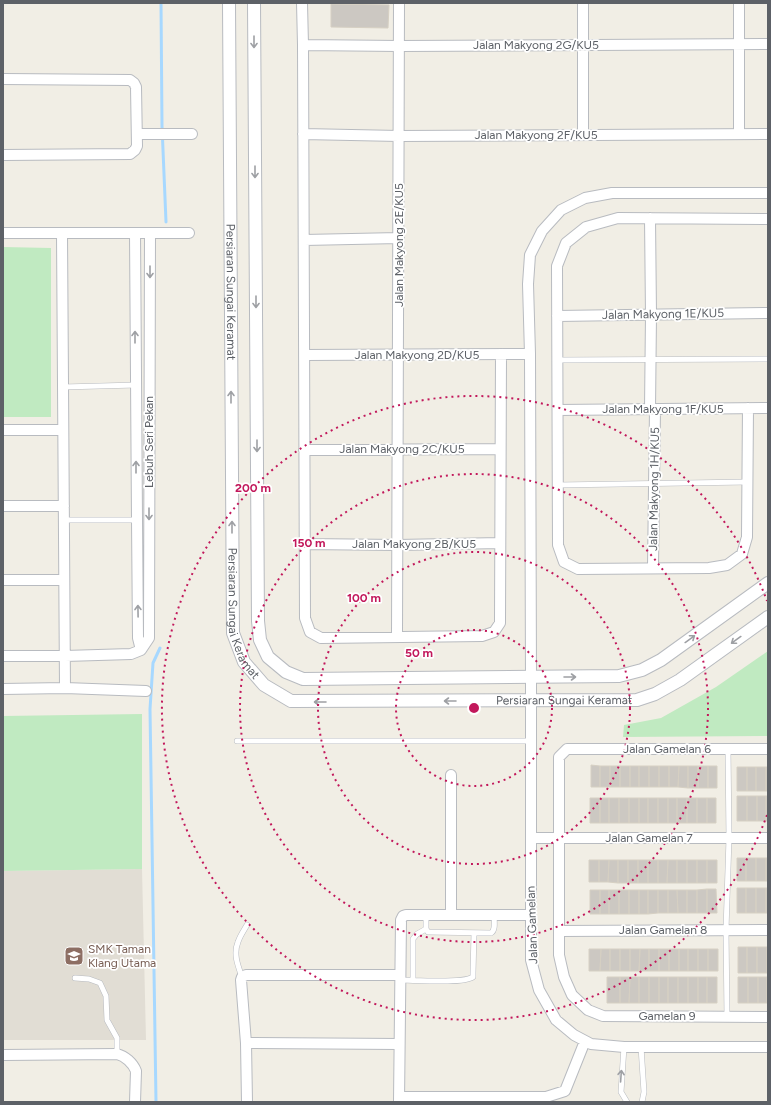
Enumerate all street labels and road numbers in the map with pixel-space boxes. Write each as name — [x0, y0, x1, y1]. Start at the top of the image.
street label: Jalan Makyong 2G/KU5 — [473, 38, 599, 52]
street label: Jalan Makyong 2F/KU5 — [474, 128, 598, 142]
street label: Jalan Makyong 2E/KU5 — [392, 183, 406, 307]
street label: Persiaran Sungai Keramat — [223, 224, 238, 361]
street label: Jalan Makyong 1E/KU5 — [602, 306, 724, 322]
street label: Jalan Makyong 2D/KU5 — [355, 348, 480, 362]
street label: Lebuh Seri Pekan — [142, 396, 156, 488]
street label: Jalan Makyong 1F/KU5 — [602, 402, 724, 416]
street label: Jalan Makyong 1H/KU5 — [646, 427, 662, 551]
street label: Jalan Makyong 2C/KU5 — [339, 442, 465, 456]
street label: Jalan Makyong 2B/KU5 — [352, 537, 476, 551]
street label: Persiaran Sungai Keramat — [225, 548, 263, 682]
street label: Persiaran Sungai Keramat — [496, 693, 633, 707]
street label: Jalan Gamelan 6 — [623, 742, 711, 756]
street label: Jalan Gamelan 7 — [605, 831, 693, 845]
street label: Jalan Gamelan — [524, 885, 540, 964]
street label: Jalan Gamelan 8 — [619, 923, 707, 937]
street label: Gamelan 9 — [638, 1009, 696, 1023]

